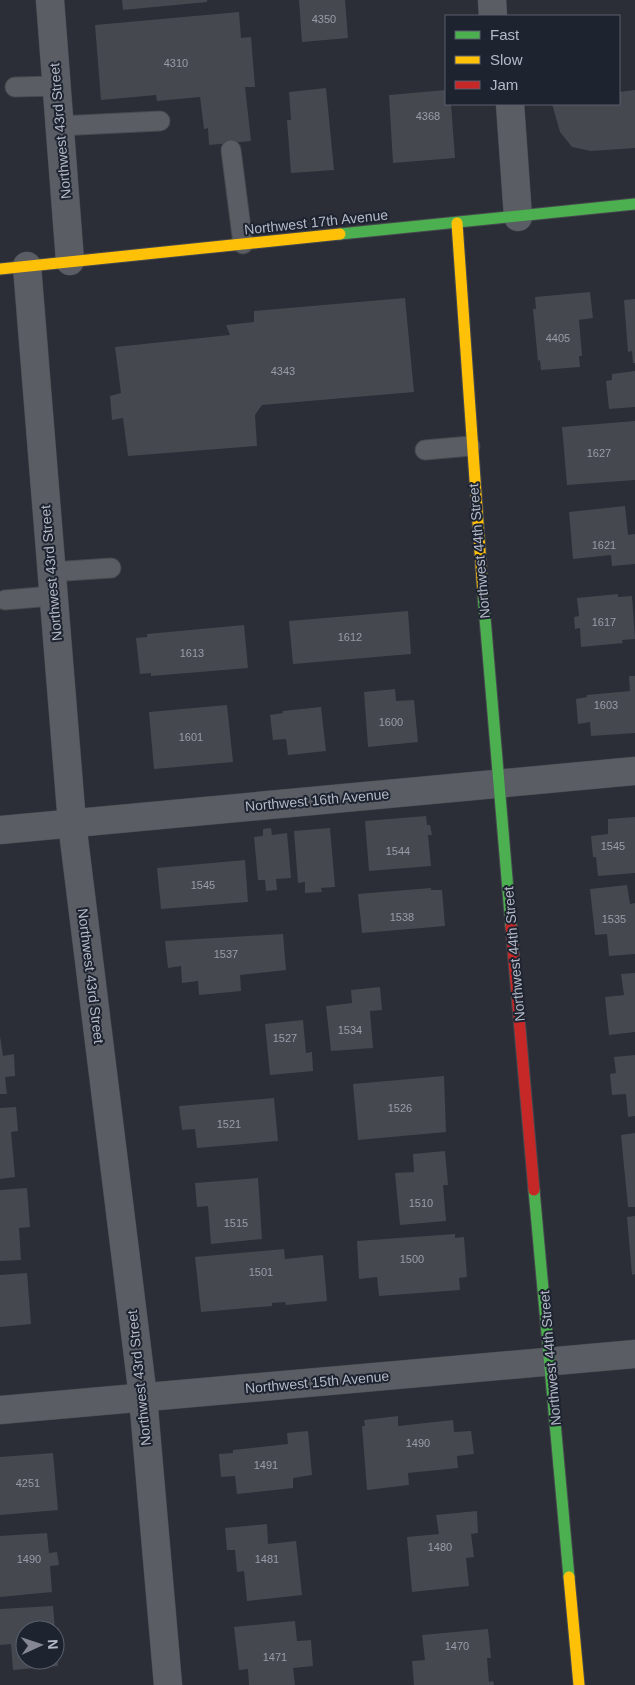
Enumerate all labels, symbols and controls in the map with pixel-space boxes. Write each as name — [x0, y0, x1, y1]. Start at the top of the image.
house number: 4350 — [312, 13, 336, 25]
legend — [445, 15, 620, 105]
text: Fast — [490, 26, 520, 43]
text: Slow — [490, 51, 523, 68]
house number: 4310 — [164, 57, 188, 69]
street label: Northwest 43rd Street — [46, 62, 74, 200]
text: Jam — [490, 76, 518, 93]
house number: 4368 — [416, 110, 440, 122]
street label: Northwest 17th Avenue — [243, 206, 389, 238]
house number: 4405 — [546, 332, 570, 344]
house number: 4343 — [271, 365, 295, 377]
house number: 1627 — [587, 447, 611, 459]
street label: Northwest 44th Street — [465, 483, 493, 619]
street label: Northwest 43rd Street — [37, 504, 65, 642]
house number: 1621 — [592, 539, 616, 551]
house number: 1617 — [592, 616, 616, 628]
house number: 1612 — [338, 631, 362, 643]
house number: 1613 — [180, 647, 204, 659]
house number: 1603 — [594, 699, 618, 711]
house number: 1600 — [379, 716, 403, 728]
house number: 1601 — [179, 731, 203, 743]
street label: Northwest 16th Avenue — [244, 786, 390, 814]
house number: 1545 — [601, 840, 625, 852]
house number: 1544 — [386, 845, 410, 857]
house number: 1545 — [191, 879, 215, 891]
street label: Northwest 44th Street — [500, 886, 528, 1022]
street label: Northwest 43rd Street — [75, 907, 107, 1045]
house number: 1538 — [390, 911, 414, 923]
house number: 1535 — [602, 913, 626, 925]
house number: 1537 — [214, 948, 238, 960]
house number: 1534 — [338, 1024, 362, 1036]
house number: 1527 — [273, 1032, 297, 1044]
house number: 1526 — [388, 1102, 412, 1114]
house number: 1521 — [217, 1118, 241, 1130]
house number: 1510 — [409, 1197, 433, 1209]
house number: 1515 — [224, 1217, 248, 1229]
house number: 1500 — [400, 1253, 424, 1265]
house number: 1501 — [249, 1266, 273, 1278]
street label: Northwest 44th Street — [536, 1290, 564, 1426]
street label: Northwest 43rd Street — [124, 1309, 154, 1447]
street label: Northwest 15th Avenue — [244, 1368, 390, 1396]
house number: 1490 — [406, 1437, 430, 1449]
house number: 1491 — [254, 1459, 278, 1471]
house number: 4251 — [16, 1477, 40, 1489]
house number: 1480 — [428, 1541, 452, 1553]
house number: 1490 — [17, 1553, 41, 1565]
house number: 1481 — [255, 1553, 279, 1565]
north arrow — [15, 1620, 65, 1670]
text: N — [45, 1639, 61, 1650]
house number: 1470 — [445, 1640, 469, 1652]
house number: 1471 — [263, 1651, 287, 1663]

